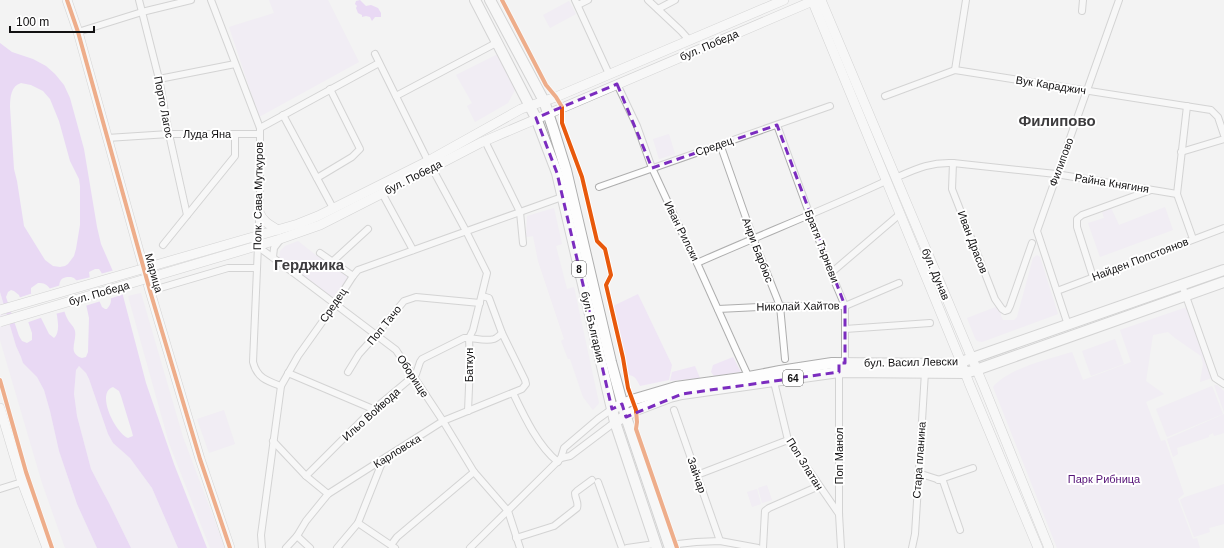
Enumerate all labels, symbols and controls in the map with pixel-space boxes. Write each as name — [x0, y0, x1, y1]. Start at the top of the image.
scale bar — [10, 8, 94, 34]
text: 100 m — [16, 15, 49, 29]
street label: бул. Победа — [678, 27, 741, 63]
street label: Вук Караджич — [1015, 74, 1087, 96]
street label: Порто Лагос — [152, 75, 176, 139]
district label: Филипово — [1018, 112, 1096, 129]
street label: Луда Яна — [183, 128, 232, 140]
street label: Средец — [694, 134, 735, 158]
street label: Филипово — [1047, 136, 1075, 188]
street label: Полк. Сава Муткуров — [251, 142, 265, 250]
street label: бул. Победа — [382, 157, 444, 197]
street label: Райна Княгиня — [1074, 171, 1150, 195]
street label: Иван Рилски — [662, 199, 702, 263]
street label: Братя Търневи — [803, 208, 841, 284]
street label: Иван Драсов — [956, 209, 991, 275]
street label: Анри Барбюс — [740, 216, 776, 284]
street label: Найден Попстоянов — [1090, 235, 1190, 283]
street label: бул. Дунав — [920, 246, 952, 302]
street label: Марица — [143, 252, 166, 295]
district label: Герджика — [274, 256, 345, 273]
road number: 8 — [572, 261, 586, 277]
street label: бул. Победа — [67, 278, 132, 307]
street label: Средец — [317, 285, 349, 324]
street label: бул. България — [579, 290, 607, 364]
street label: Николай Хайтов — [756, 299, 840, 313]
street label: Поп Тачо — [365, 303, 403, 347]
street label: Баткун — [463, 348, 475, 382]
street label: Оборище — [395, 352, 431, 400]
street label: бул. Васил Левски — [864, 355, 958, 369]
road number: 64 — [783, 370, 803, 386]
street label: Ильо Войвода — [340, 385, 403, 443]
street label: Стара планина — [910, 420, 928, 499]
street label: Поп Манол — [833, 428, 845, 484]
street label: Карловска — [371, 431, 424, 470]
street label: Поп Златан — [784, 436, 826, 492]
street label: Зайчар — [685, 456, 709, 494]
park label: Парк Рибница — [1068, 473, 1141, 485]

